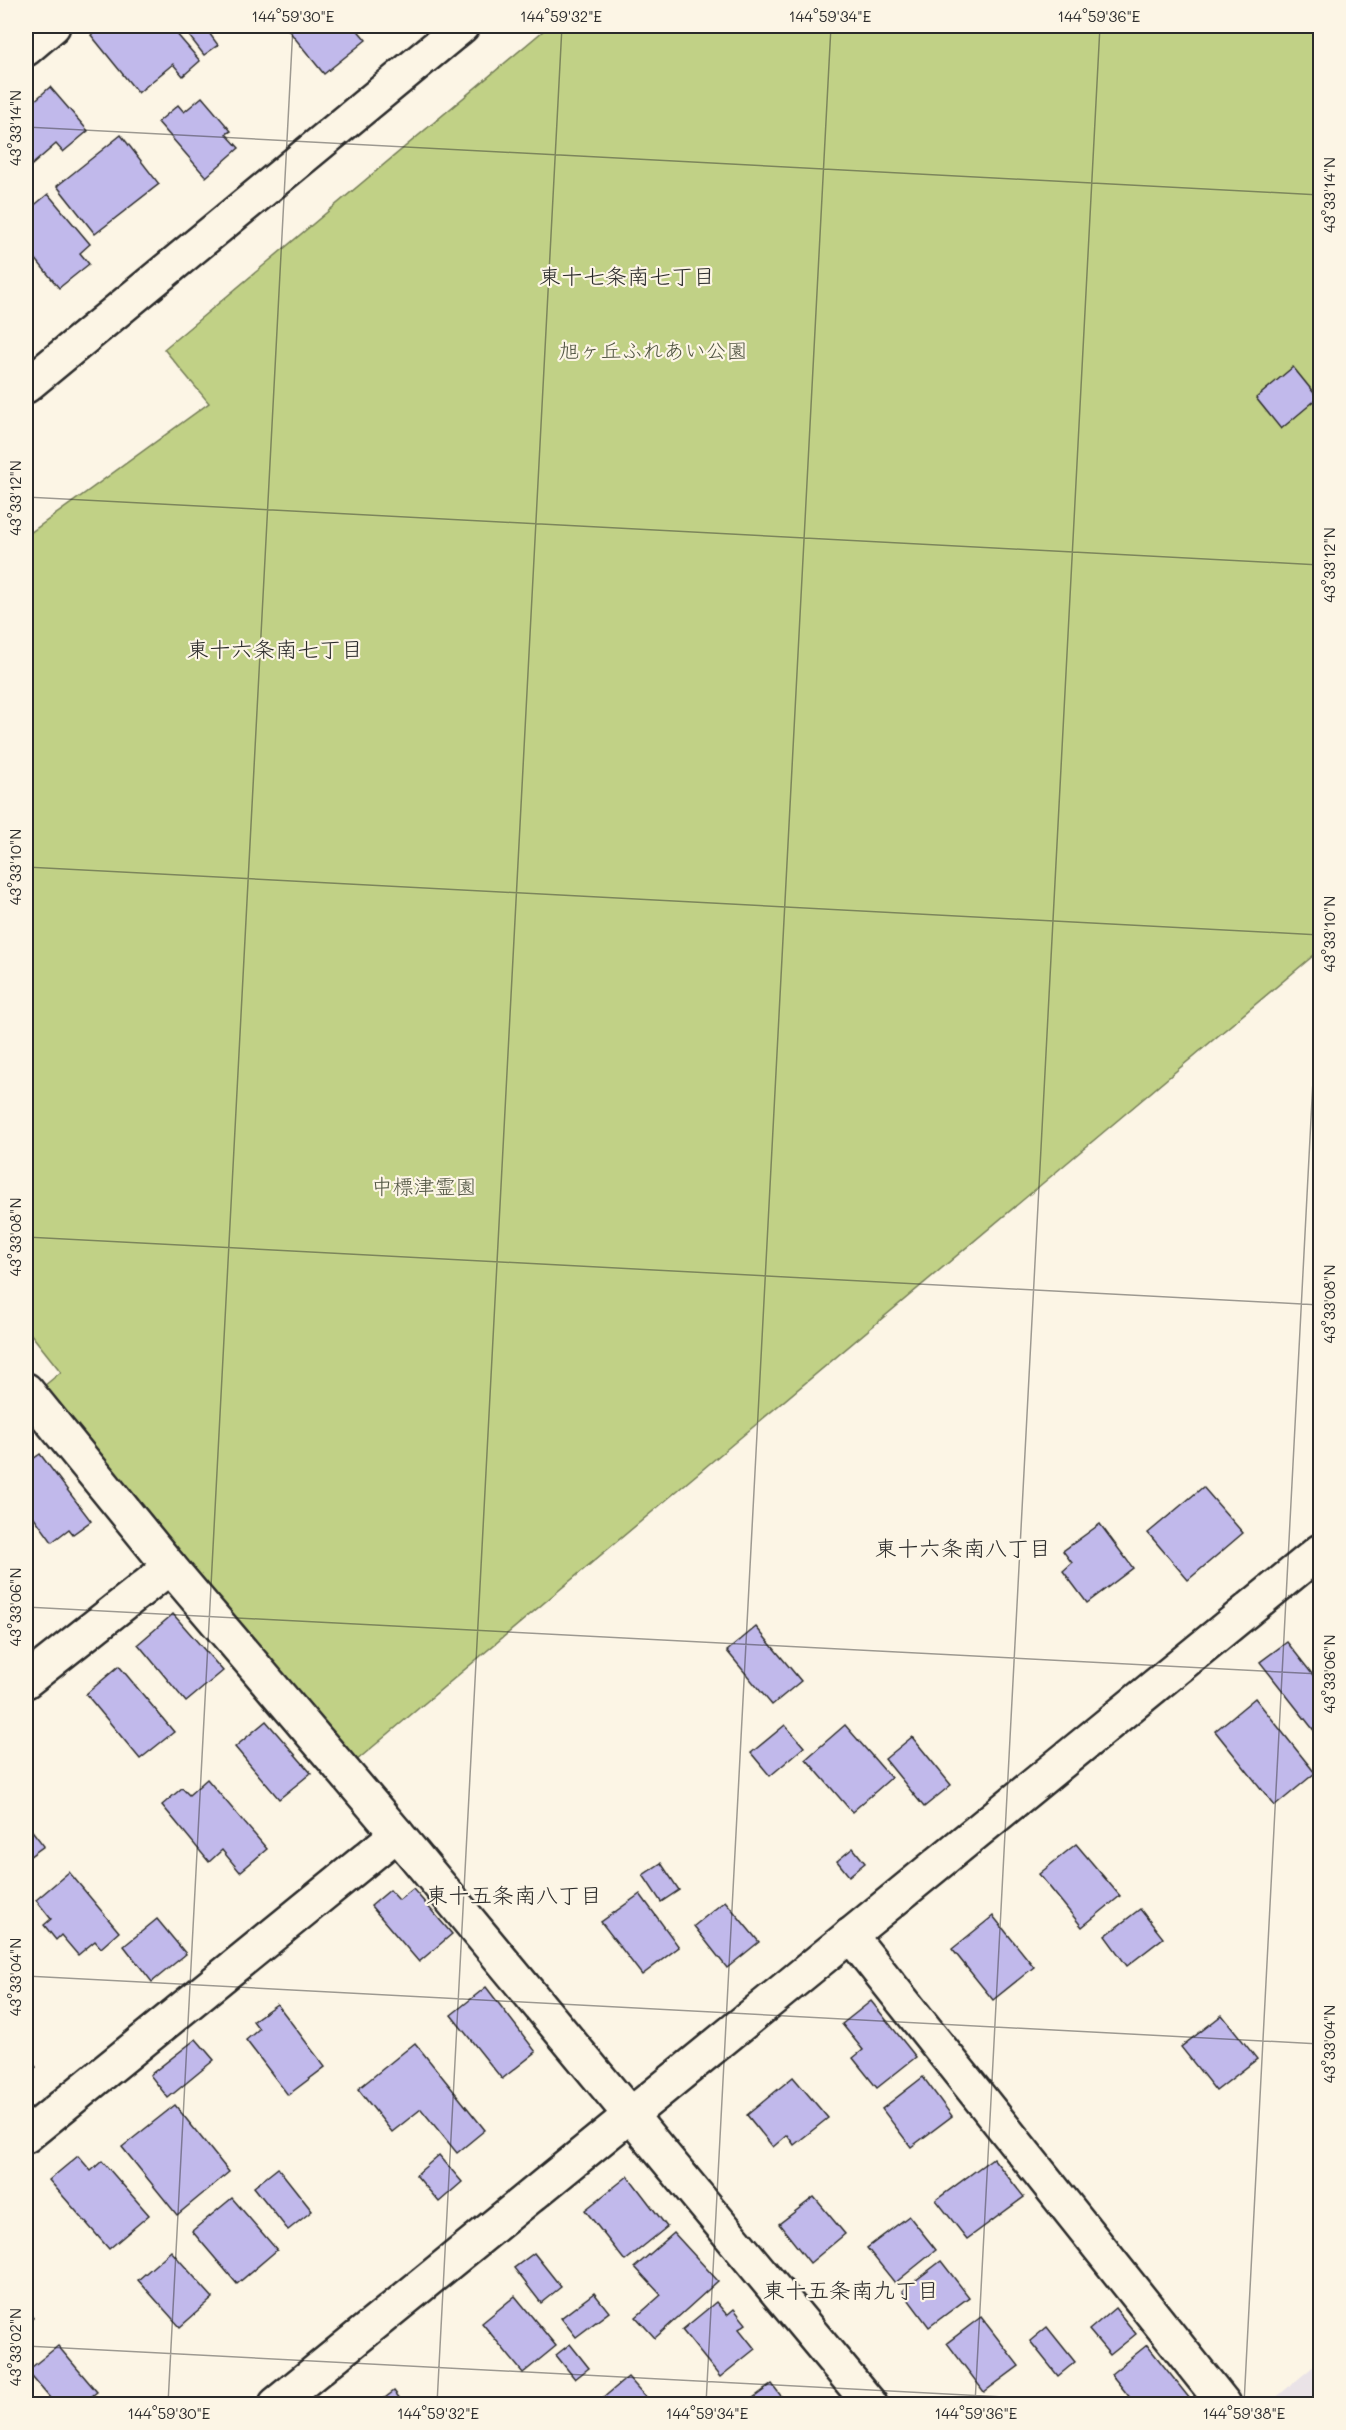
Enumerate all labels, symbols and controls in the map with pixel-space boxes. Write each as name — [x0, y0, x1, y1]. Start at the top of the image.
text: 144°59'30"E — [252, 6, 335, 26]
text: 144°59'32"E — [520, 6, 602, 26]
text: 144°59'34"E — [789, 6, 872, 26]
text: 144°59'36"E — [1058, 6, 1141, 26]
text: 43°33'14"N — [5, 90, 25, 166]
text: 43°33'14"N — [1319, 157, 1339, 233]
district label: 東十七条南七丁目 — [539, 261, 715, 290]
park label: 旭ヶ丘ふれあい公園 — [559, 336, 748, 363]
text: 43°33'12"N — [5, 460, 25, 536]
text: 43°33'12"N — [1319, 527, 1339, 603]
district label: 東十六条南七丁目 — [187, 634, 363, 663]
text: 43°33'10"N — [5, 829, 25, 905]
text: 43°33'10"N — [1319, 896, 1339, 972]
park label: 中標津霊園 — [372, 1172, 477, 1199]
text: 43°33'08"N — [5, 1198, 25, 1276]
text: 43°33'08"N — [1319, 1265, 1339, 1343]
district label: 東十六条南八丁目 — [875, 1533, 1051, 1562]
text: 43°33'06"N — [5, 1568, 25, 1646]
text: 43°33'06"N — [1319, 1635, 1339, 1713]
district label: 東十五条南八丁目 — [426, 1880, 602, 1909]
text: 43°33'04"N — [5, 1938, 25, 2016]
text: 43°33'04"N — [1319, 2005, 1339, 2083]
district label: 東十五条南九丁目 — [763, 2275, 939, 2304]
text: 43°33'02"N — [5, 2308, 25, 2386]
text: 144°59'30"E — [128, 2403, 211, 2423]
text: 144°59'32"E — [397, 2403, 479, 2423]
text: 144°59'34"E — [666, 2403, 749, 2423]
text: 144°59'36"E — [935, 2403, 1018, 2423]
text: 144°59'38"E — [1203, 2403, 1286, 2423]

